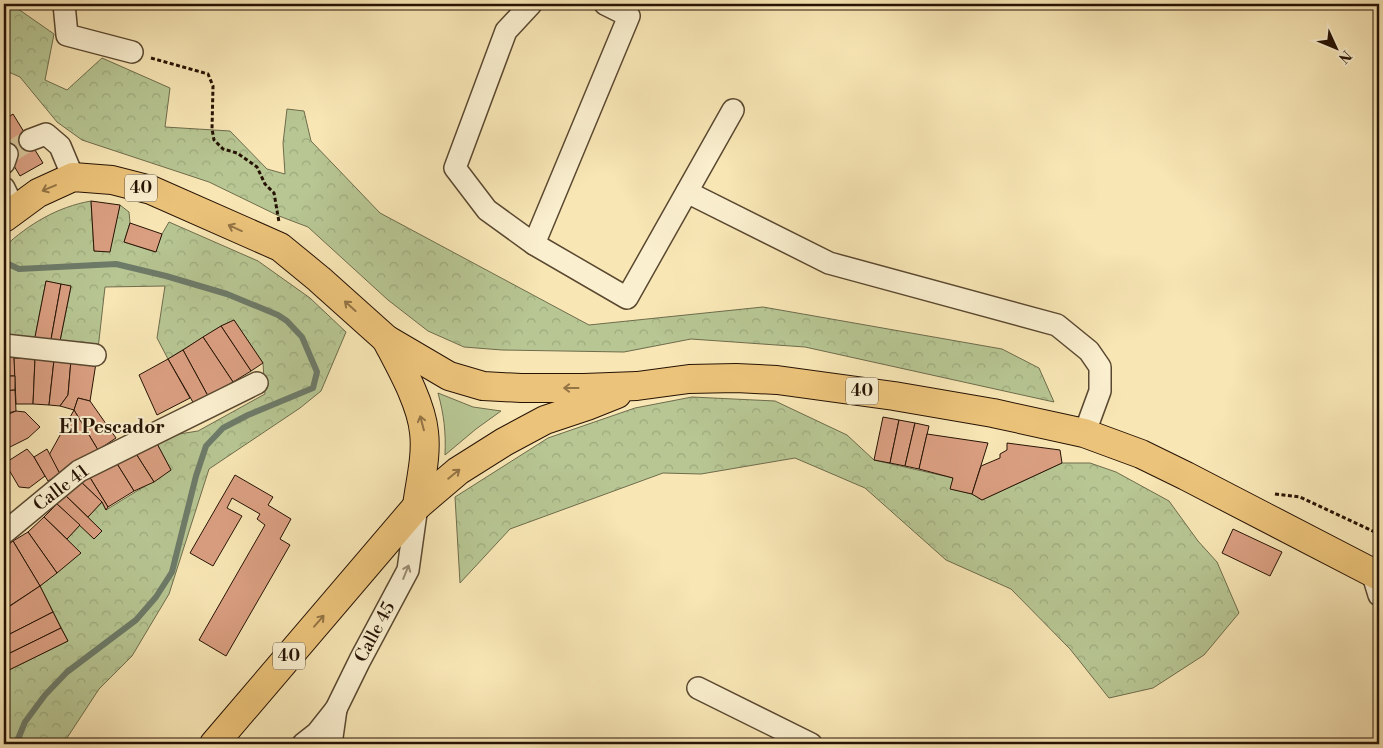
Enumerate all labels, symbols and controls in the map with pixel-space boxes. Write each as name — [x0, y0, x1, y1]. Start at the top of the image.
north arrow — [1310, 22, 1360, 72]
text: N — [1334, 46, 1355, 67]
road number: 40 — [125, 174, 157, 202]
one-way arrow — [42, 183, 57, 193]
one-way arrow — [228, 222, 243, 232]
one-way arrow — [344, 301, 357, 312]
road number: 40 — [846, 378, 878, 404]
one-way arrow — [563, 383, 580, 393]
district label: El Pescador — [59, 415, 165, 439]
one-way arrow — [416, 415, 426, 431]
street label: Calle 41 — [29, 460, 93, 516]
one-way arrow — [447, 469, 460, 480]
one-way arrow — [402, 565, 411, 580]
street label: Calle 45 — [349, 598, 401, 666]
one-way arrow — [314, 615, 325, 628]
road number: 40 — [273, 642, 305, 669]

